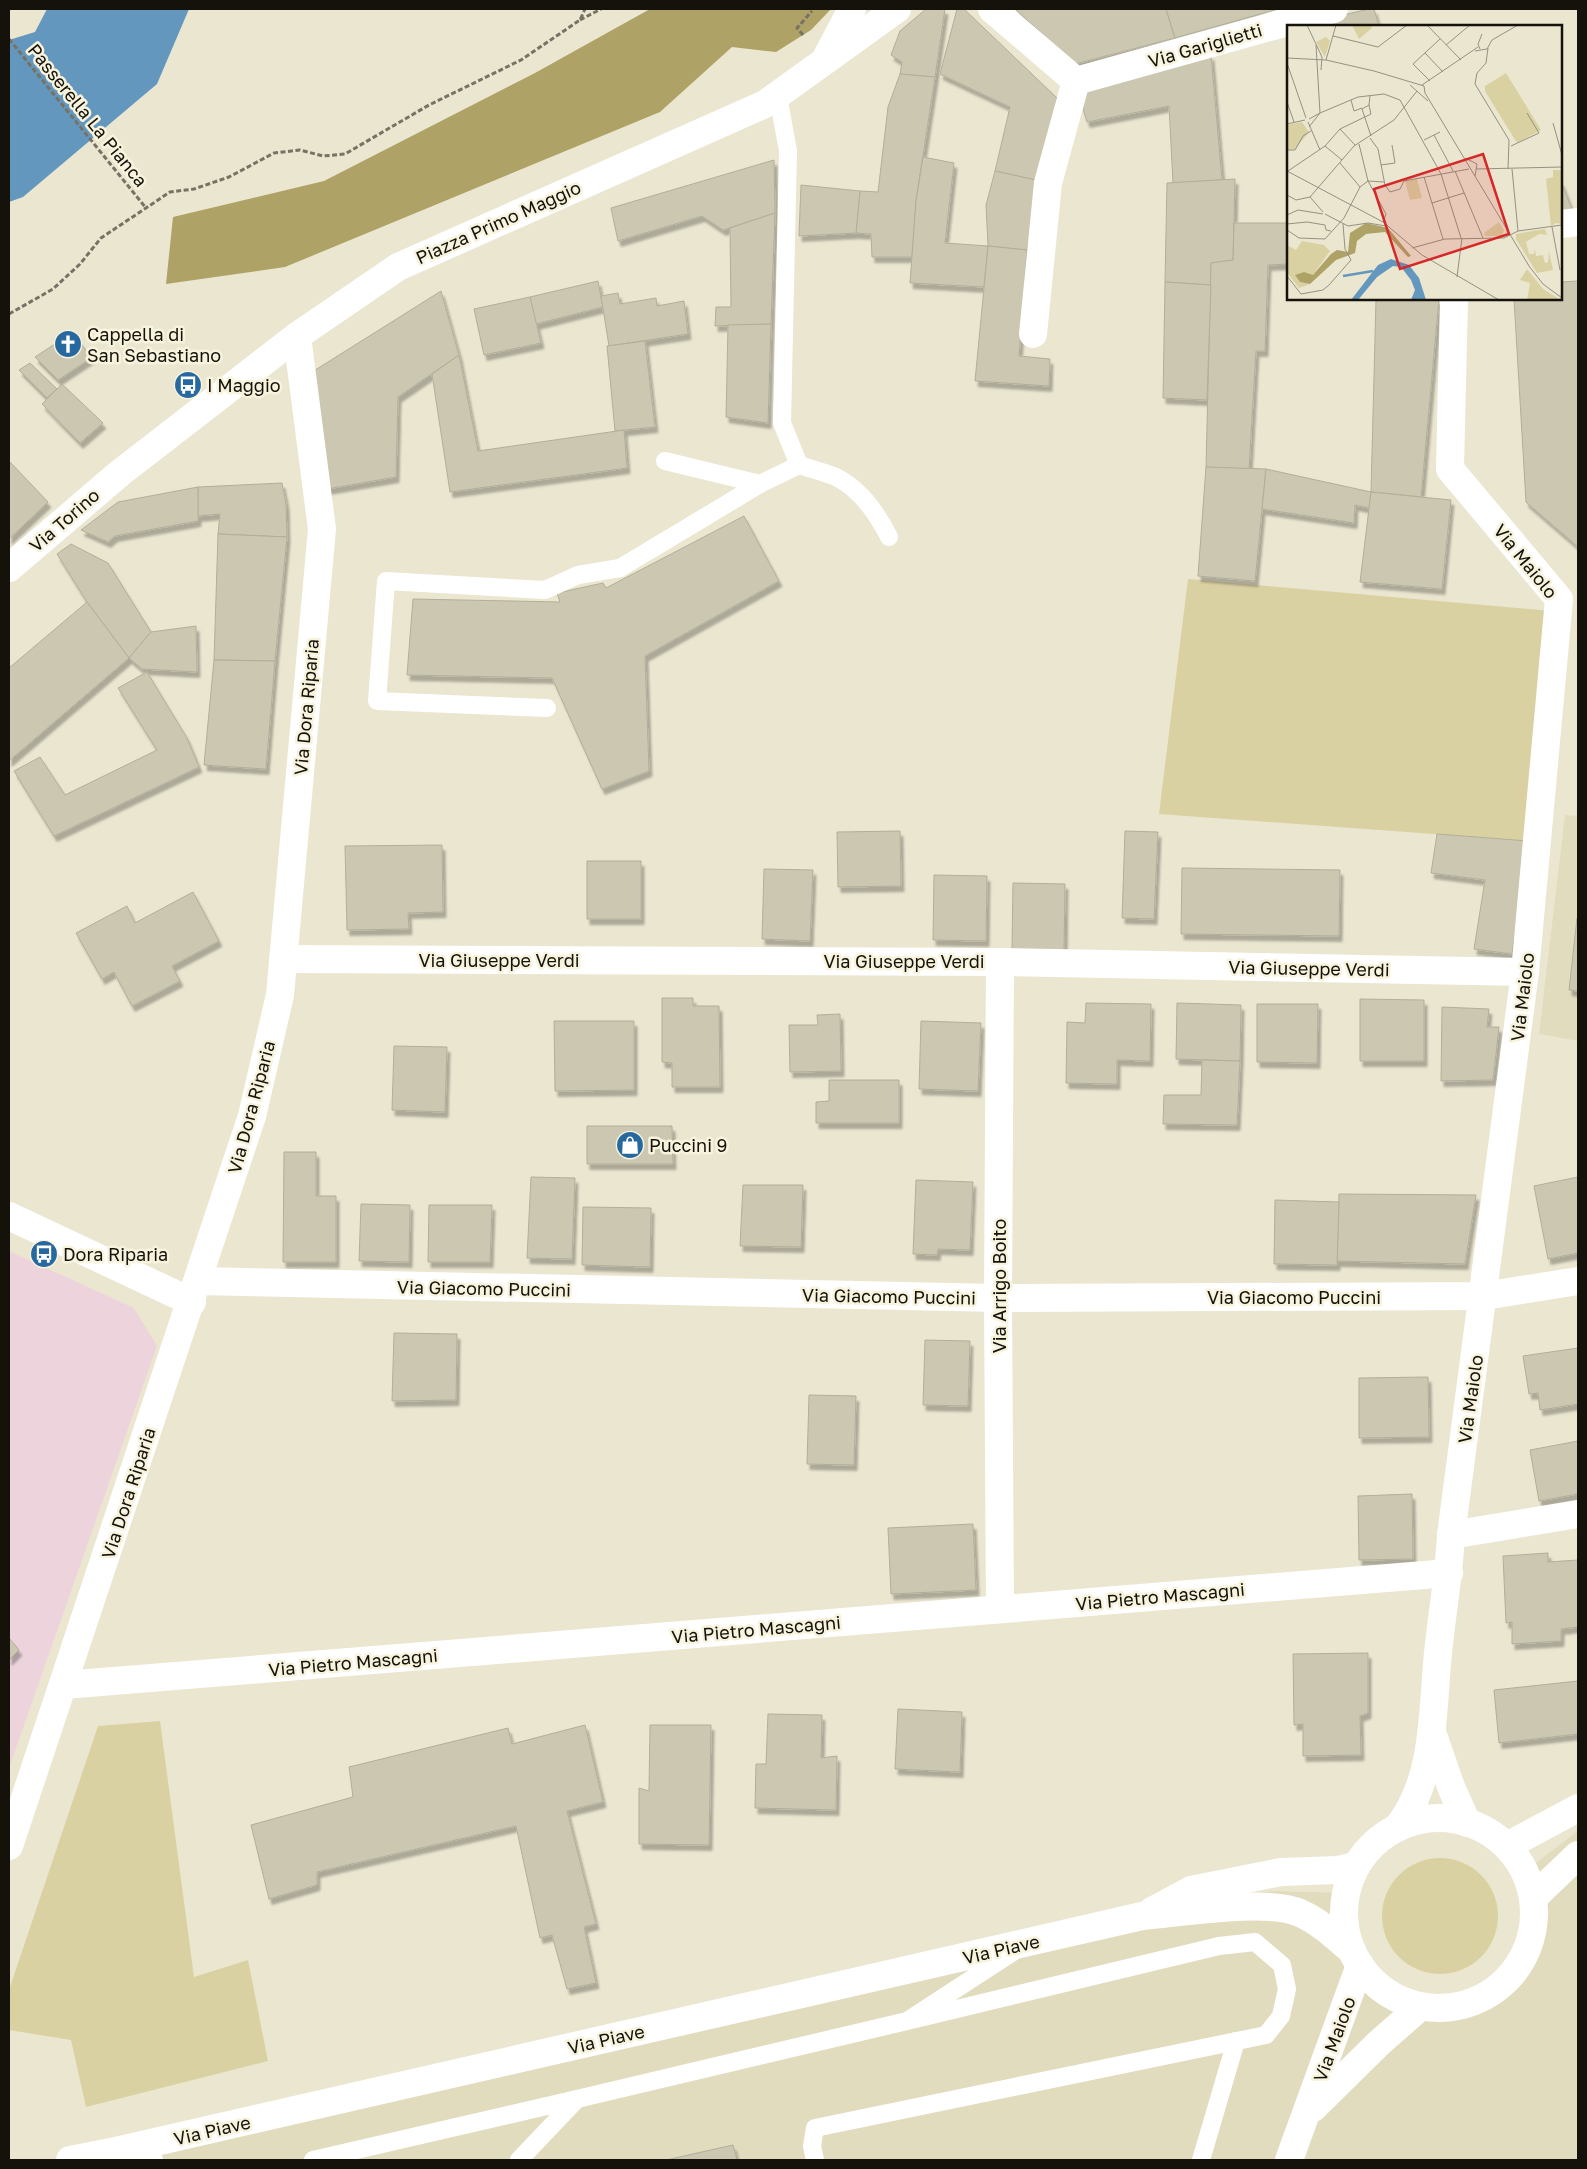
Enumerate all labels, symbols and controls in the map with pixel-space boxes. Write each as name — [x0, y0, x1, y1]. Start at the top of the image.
street label: Via Gariglietti — [1146, 18, 1264, 72]
inset map — [1287, 25, 1562, 300]
street label: Passerella La Pianca — [24, 39, 152, 191]
street label: Piazza Primo Maggio — [412, 176, 584, 268]
place label: Cappella di San Sebastiano — [87, 323, 221, 366]
church icon: Cappella di San Sebastiano — [53, 329, 83, 359]
bus stop icon: I Maggio — [173, 370, 203, 400]
place label: I Maggio — [207, 374, 281, 396]
street label: Via Torino — [24, 484, 104, 556]
street label: Via Maiolo — [1489, 519, 1563, 603]
street label: Via Dora Riparia — [289, 638, 323, 776]
street label: Via Giuseppe Verdi — [418, 949, 580, 971]
street label: Via Giuseppe Verdi — [823, 950, 985, 972]
street label: Via Maiolo — [1506, 951, 1538, 1043]
street label: Via Giuseppe Verdi — [1228, 956, 1390, 980]
street label: Via Dora Riparia — [223, 1038, 279, 1176]
shop icon: Puccini 9 — [615, 1130, 645, 1160]
place label: Puccini 9 — [649, 1134, 727, 1156]
street label: Via Arrigo Boito — [988, 1219, 1010, 1353]
bus stop icon: Dora Riparia — [29, 1239, 59, 1269]
place label: Dora Riparia — [63, 1243, 168, 1265]
street label: Via Giacomo Puccini — [397, 1275, 571, 1301]
street label: Via Giacomo Puccini — [802, 1283, 976, 1309]
street label: Via Giacomo Puccini — [1207, 1286, 1381, 1308]
street label: Via Maiolo — [1453, 1353, 1487, 1445]
street label: Via Dora Riparia — [96, 1425, 160, 1561]
street label: Via Pietro Mascagni — [1074, 1578, 1246, 1614]
street label: Via Pietro Mascagni — [670, 1611, 842, 1647]
street label: Via Pietro Mascagni — [267, 1644, 439, 1680]
street label: Via Piave — [960, 1929, 1042, 1969]
street label: Via Maiolo — [1308, 1993, 1360, 2085]
street label: Via Piave — [565, 2019, 647, 2059]
street label: Via Piave — [171, 2110, 253, 2150]

